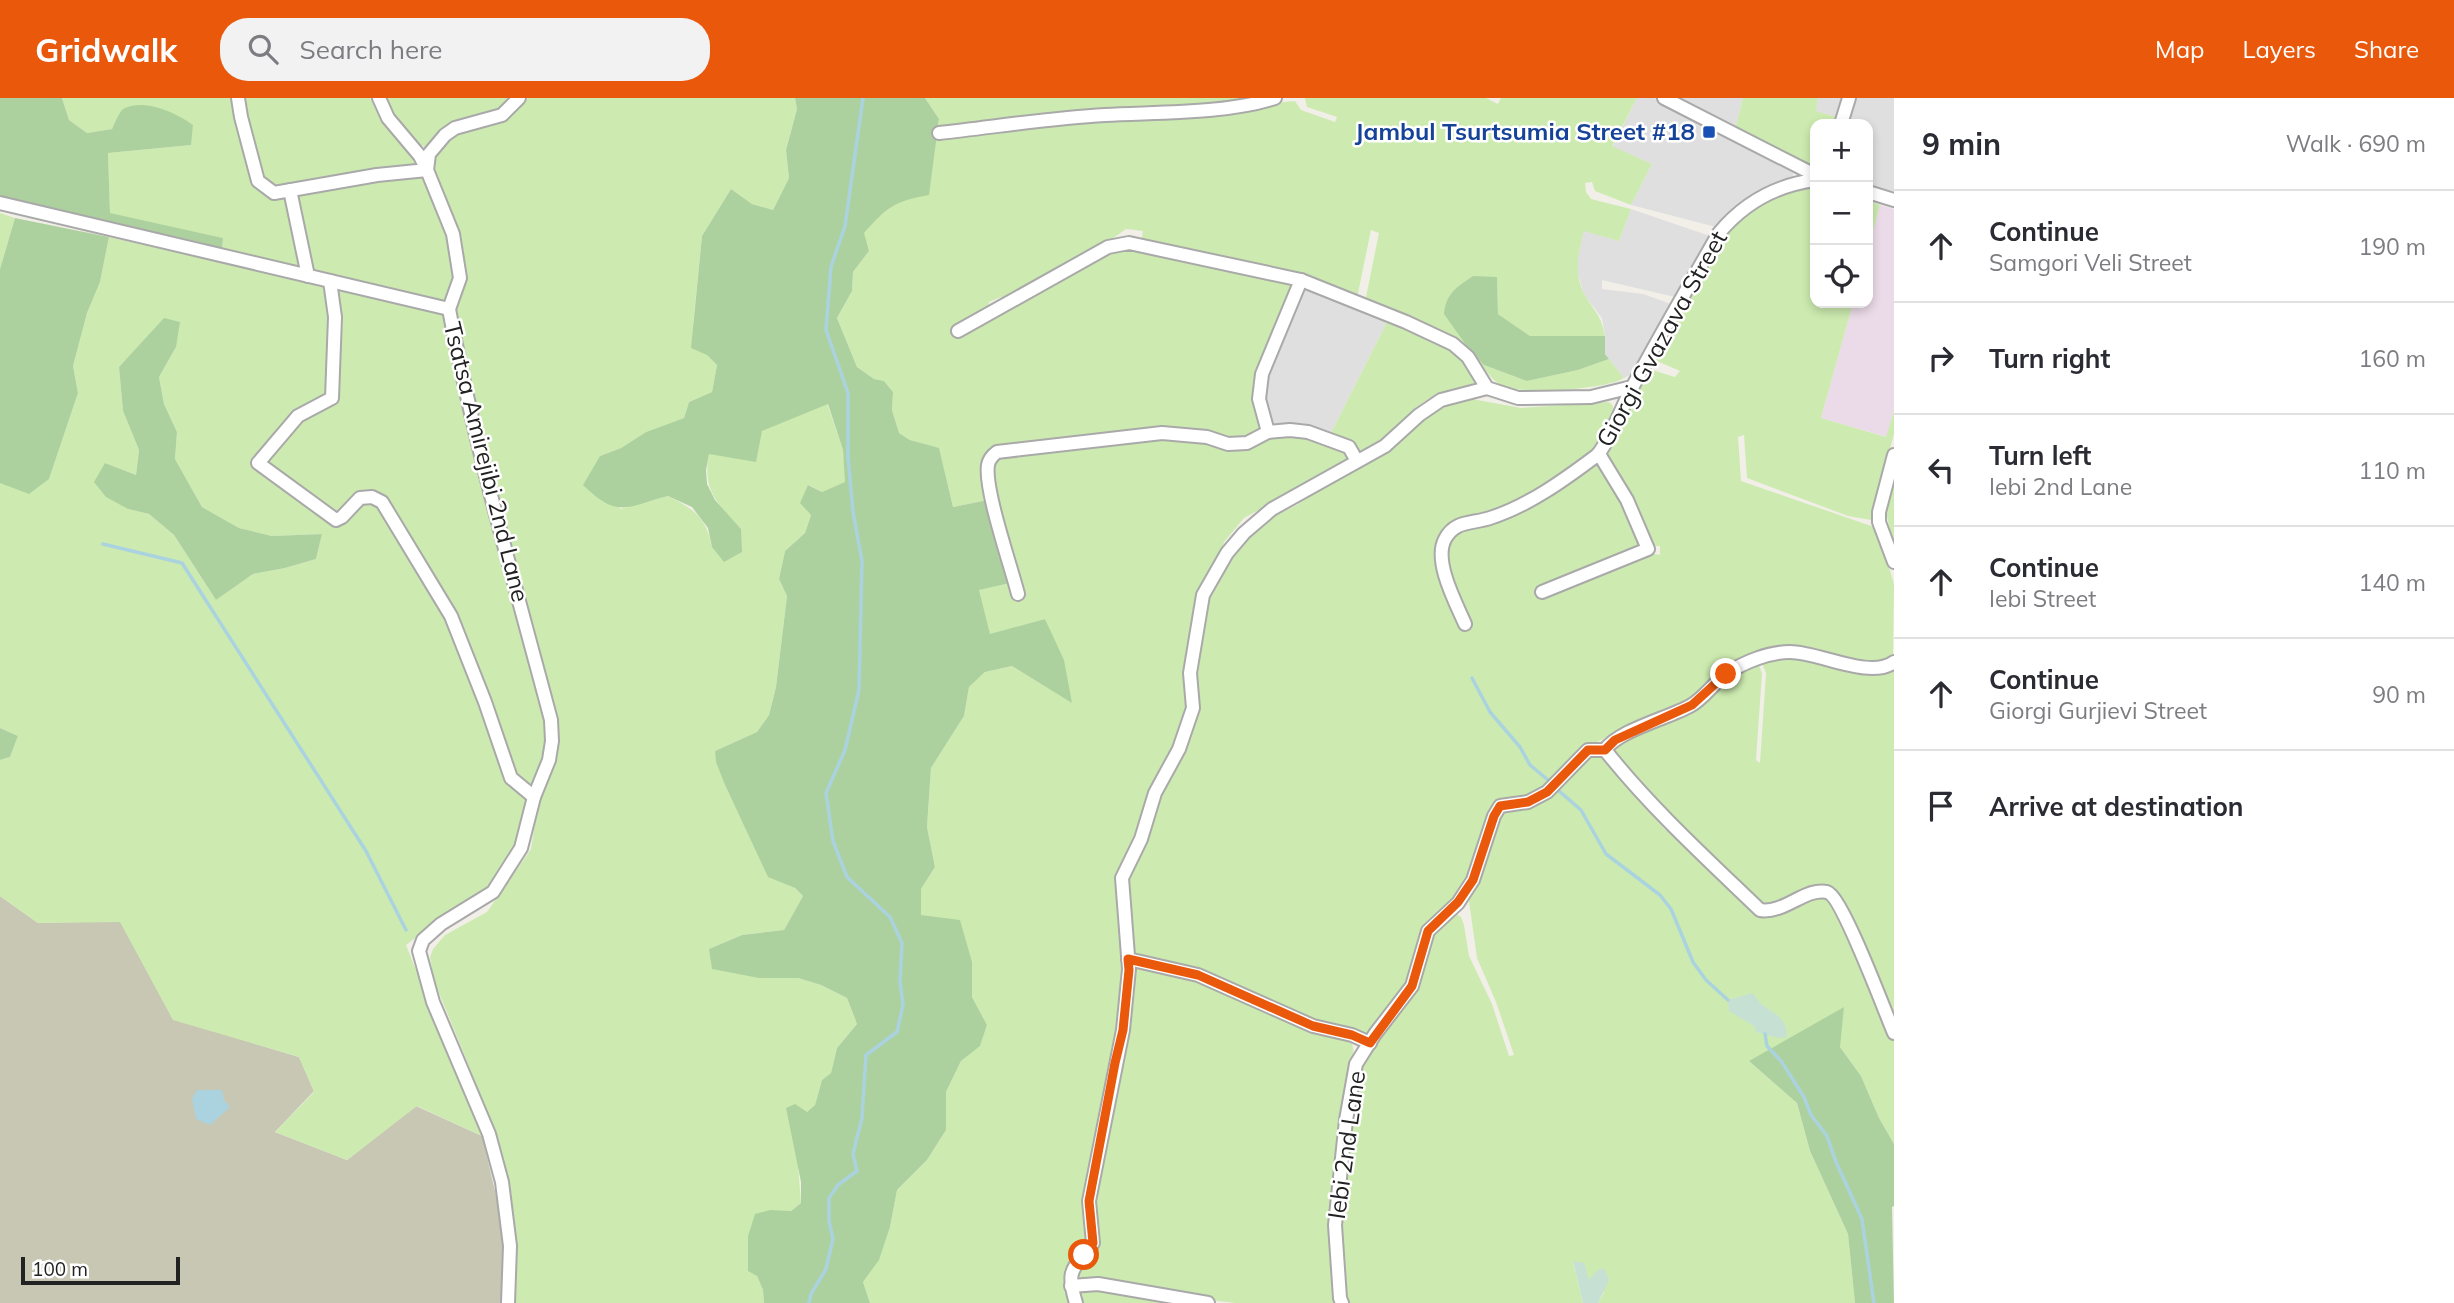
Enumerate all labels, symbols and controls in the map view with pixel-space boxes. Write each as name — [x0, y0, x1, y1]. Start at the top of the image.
search box — [220, 18, 710, 81]
text: Gridwalk — [35, 29, 178, 70]
icon: search — [244, 30, 282, 68]
text: Search here — [300, 33, 442, 66]
text: Map — [2155, 34, 2204, 64]
text: Layers — [2242, 34, 2316, 64]
text: Share — [2354, 34, 2419, 64]
place label: Jambul Tsurtsumia Street #18 — [1355, 116, 1695, 146]
map controls — [1810, 119, 1873, 308]
button: + — [1810, 119, 1873, 182]
marker: Jambul Tsurtsumia Street #18 — [1701, 124, 1717, 140]
text: 9 min — [1922, 125, 2001, 163]
text: Walk · 690 m — [2286, 129, 2426, 158]
button: − — [1810, 182, 1873, 245]
text: Continue — [1989, 215, 2099, 248]
street label: Giorgi Gvazava Street — [1589, 225, 1733, 452]
icon: ahead — [1922, 227, 1960, 265]
text: 190 m — [2358, 232, 2426, 261]
button: locate — [1810, 245, 1873, 308]
text: Samgori Veli Street — [1989, 248, 2192, 277]
street label: Tsatsa Amirejibi 2nd Lane — [438, 319, 536, 605]
icon: right — [1922, 339, 1960, 377]
text: Turn right — [1989, 342, 2110, 375]
text: 160 m — [2358, 344, 2426, 373]
text: Turn left — [1989, 439, 2091, 472]
icon: left — [1922, 451, 1960, 489]
text: 110 m — [2358, 456, 2426, 485]
text: Iebi 2nd Lane — [1989, 472, 2132, 501]
text: Continue — [1989, 551, 2099, 584]
icon: ahead — [1922, 563, 1960, 601]
text: 140 m — [2358, 568, 2426, 597]
text: Iebi Street — [1989, 584, 2096, 613]
route end — [1710, 658, 1741, 689]
text: Continue — [1989, 663, 2099, 696]
icon: ahead — [1922, 675, 1960, 713]
text: 90 m — [2372, 680, 2426, 709]
text: Giorgi Gurjievi Street — [1989, 696, 2207, 725]
icon: arrive — [1922, 787, 1960, 825]
text: Arrive at destination — [1989, 790, 2244, 823]
street label: Iebi 2nd Lane — [1321, 1069, 1371, 1221]
route start — [1068, 1239, 1099, 1270]
scale bar — [21, 1254, 180, 1286]
text: 100 m — [32, 1257, 88, 1281]

